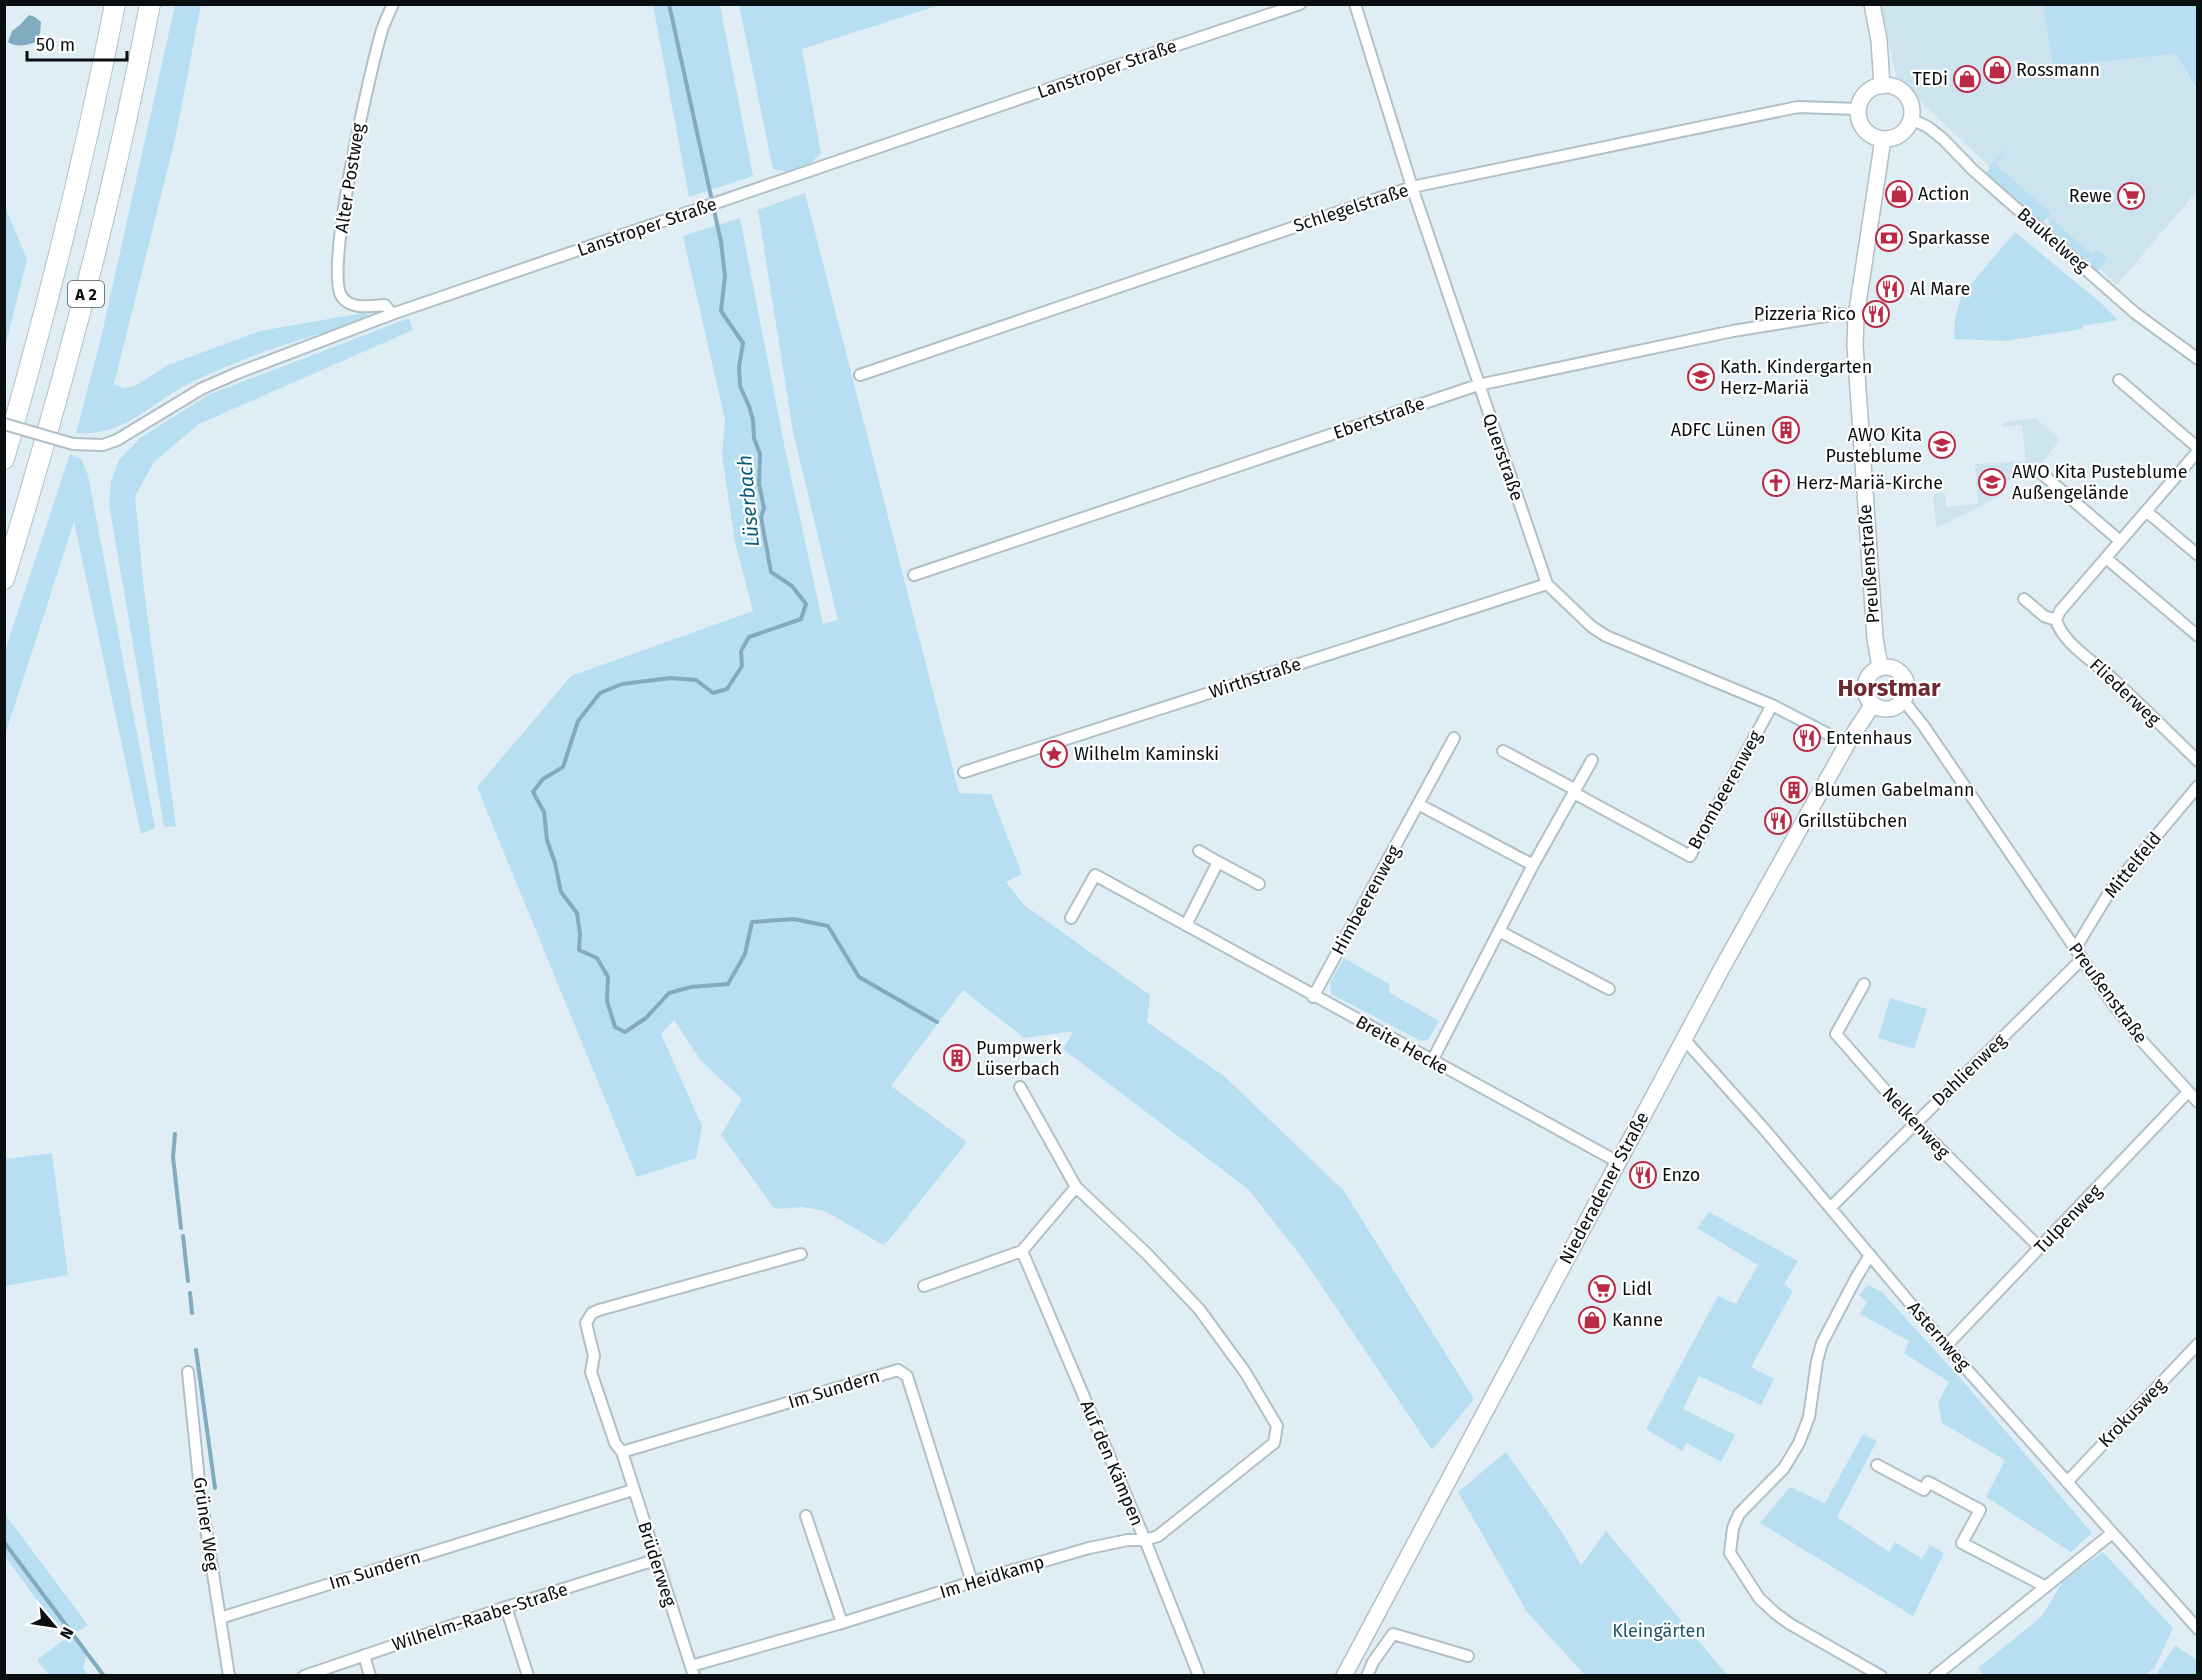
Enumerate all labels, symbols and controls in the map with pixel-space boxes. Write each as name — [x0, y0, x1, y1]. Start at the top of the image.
scale bar — [27, 24, 128, 62]
text: 50 m — [36, 34, 75, 56]
street label: Lanstroper Straße — [1034, 35, 1180, 103]
shop icon: Rossmann — [1982, 55, 2012, 85]
place label: Rossmann — [2016, 59, 2100, 81]
shop icon: TEDi — [1952, 64, 1982, 94]
place label: TEDi — [1912, 68, 1948, 90]
street label: Alter Postweg — [330, 121, 370, 234]
street label: Schlegelstraße — [1291, 179, 1411, 237]
shop icon: Action — [1884, 179, 1914, 209]
supermarket icon: Rewe — [2116, 181, 2146, 211]
place label: Action — [1918, 183, 1970, 205]
place label: Rewe — [2069, 185, 2112, 207]
street label: Lanstroper Straße — [574, 193, 720, 261]
street label: Baukelweg — [2013, 203, 2094, 277]
bank icon: Sparkasse — [1874, 223, 1904, 253]
place label: Sparkasse — [1908, 227, 1990, 249]
restaurant icon: Al Mare — [1875, 274, 1905, 304]
place label: Al Mare — [1910, 278, 1970, 300]
road number: A 2 — [68, 281, 104, 307]
restaurant icon: Pizzeria Rico — [1861, 299, 1891, 329]
place label: Pizzeria Rico — [1754, 303, 1856, 325]
place label: Kath. Kindergarten Herz-Mariä — [1720, 356, 1872, 399]
school or university icon: Kath. Kindergarten Herz-Mariä — [1686, 362, 1716, 392]
street label: Ebertstraße — [1330, 392, 1428, 444]
street label: Querstraße — [1478, 410, 1528, 504]
building icon: ADFC Lünen — [1771, 415, 1801, 445]
place label: ADFC Lünen — [1671, 419, 1766, 441]
place label: AWO Kita Pusteblume — [1825, 424, 1922, 467]
school or university icon: AWO Kita Pusteblume — [1927, 430, 1957, 460]
water label: Lüserbach — [732, 454, 764, 548]
place label: AWO Kita Pusteblume Außengelände — [2012, 461, 2188, 504]
school or university icon: AWO Kita Pusteblume Außengelände — [1977, 467, 2007, 497]
church icon: Herz-Mariä-Kirche — [1761, 468, 1791, 498]
place label: Herz-Mariä-Kirche — [1796, 472, 1943, 494]
street label: Preußenstraße — [1854, 504, 1884, 624]
street label: Wirthstraße — [1206, 653, 1304, 703]
street label: Fliederweg — [2085, 654, 2165, 731]
district label: Horstmar — [1837, 674, 1941, 702]
restaurant icon: Entenhaus — [1792, 723, 1822, 753]
street label: Brombeerenweg — [1683, 726, 1767, 853]
place label: Entenhaus — [1826, 727, 1912, 749]
place icon: Wilhelm Kaminski — [1039, 739, 1069, 769]
place label: Wilhelm Kaminski — [1074, 743, 1219, 765]
building icon: Blumen Gabelmann — [1779, 775, 1809, 805]
place label: Blumen Gabelmann — [1814, 779, 1975, 801]
restaurant icon: Grillstübchen — [1763, 806, 1793, 836]
place label: Grillstübchen — [1798, 810, 1908, 832]
street label: Mittelfeld — [2100, 828, 2166, 902]
street label: Himbeerenweg — [1327, 841, 1405, 959]
street label: Preußenstraße — [2064, 938, 2152, 1048]
street label: Breite Hecke — [1352, 1011, 1452, 1079]
street label: Dahlienweg — [1927, 1029, 2011, 1111]
place label: Pumpwerk Lüserbach — [976, 1037, 1062, 1080]
building icon: Pumpwerk Lüserbach — [942, 1043, 972, 1073]
street label: Nelkenweg — [1878, 1083, 1955, 1163]
street label: Niederadener Straße — [1555, 1108, 1653, 1268]
restaurant icon: Enzo — [1628, 1160, 1658, 1190]
place label: Enzo — [1662, 1164, 1700, 1186]
street label: Tulpenweg — [2030, 1179, 2107, 1258]
supermarket icon: Lidl — [1587, 1274, 1617, 1304]
place label: Lidl — [1622, 1278, 1652, 1300]
street label: Asternweg — [1903, 1297, 1975, 1376]
shop icon: Kanne — [1577, 1305, 1607, 1335]
place label: Kanne — [1612, 1309, 1663, 1331]
street label: Im Sundern — [786, 1365, 882, 1413]
street label: Krokusweg — [2094, 1373, 2171, 1452]
street label: Auf den Kämpen — [1076, 1397, 1148, 1529]
street label: Grüner Weg — [189, 1476, 224, 1573]
street label: Brüderweg — [633, 1519, 681, 1610]
street label: Im Sundern — [327, 1546, 423, 1594]
street label: Im Heidkamp — [937, 1551, 1047, 1603]
street label: Wilhelm-Raabe-Straße — [389, 1578, 571, 1656]
north arrow — [24, 1596, 84, 1656]
park label: Kleingärten — [1612, 1620, 1706, 1642]
text: N — [56, 1624, 78, 1642]

